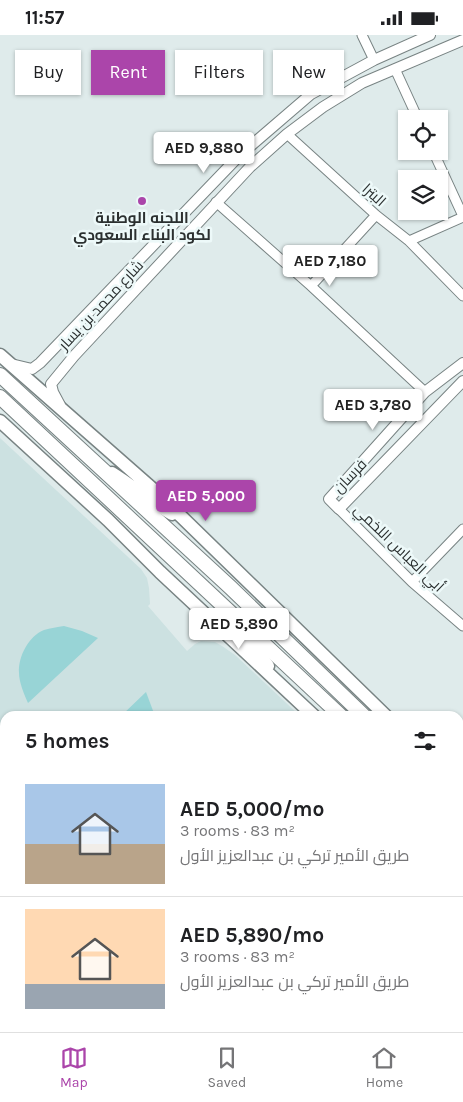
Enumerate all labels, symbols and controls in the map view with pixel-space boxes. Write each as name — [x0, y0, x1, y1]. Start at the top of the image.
text: 11:57 — [25, 7, 64, 29]
chip: Buy — [15, 50, 81, 95]
chip: Rent — [91, 50, 165, 95]
chip: Filters — [175, 50, 263, 95]
chip: New — [273, 50, 344, 95]
map controls — [398, 110, 448, 220]
button: locate — [398, 110, 448, 160]
pin: AED 9,880 — [147, 131, 261, 174]
text: AED 9,880 — [164, 138, 244, 157]
button: layers — [398, 170, 448, 220]
street label: البترا — [358, 180, 390, 210]
marker: اللجنه الوطنية لكود البناء السعودي — [136, 195, 148, 207]
place label: اللجنه الوطنية لكود البناء السعودي — [73, 209, 211, 247]
pin: AED 7,180 — [273, 245, 387, 287]
text: AED 7,180 — [294, 251, 366, 270]
street label: شارع محمد بن يسار — [54, 256, 149, 356]
pin: AED 3,780 — [316, 389, 430, 431]
text: AED 3,780 — [335, 395, 411, 414]
street label: فرسان — [329, 455, 371, 497]
pin: AED 5,000 — [149, 479, 263, 522]
text: AED 5,000 — [167, 486, 245, 505]
street label: أبي العباس اللخمي — [348, 500, 449, 598]
pin: AED 5,890 — [182, 607, 296, 650]
text: AED 5,890 — [200, 614, 278, 633]
icon: filters — [411, 727, 439, 755]
text: 5 homes — [25, 729, 110, 753]
text: AED 5,000/mo — [180, 797, 324, 821]
icon: home — [65, 804, 125, 864]
text: 3 rooms · 83 m² — [180, 821, 295, 840]
text: طريق الأمير تركي بن عبدالعزيز الأول — [180, 846, 409, 865]
text: AED 5,890/mo — [180, 923, 324, 947]
icon: home — [65, 929, 125, 989]
text: 3 rooms · 83 m² — [180, 947, 295, 966]
text: طريق الأمير تركي بن عبدالعزيز الأول — [180, 972, 409, 991]
tab: Map — [60, 1044, 88, 1091]
tab: Saved — [207, 1044, 246, 1091]
tab: Home — [366, 1044, 403, 1091]

